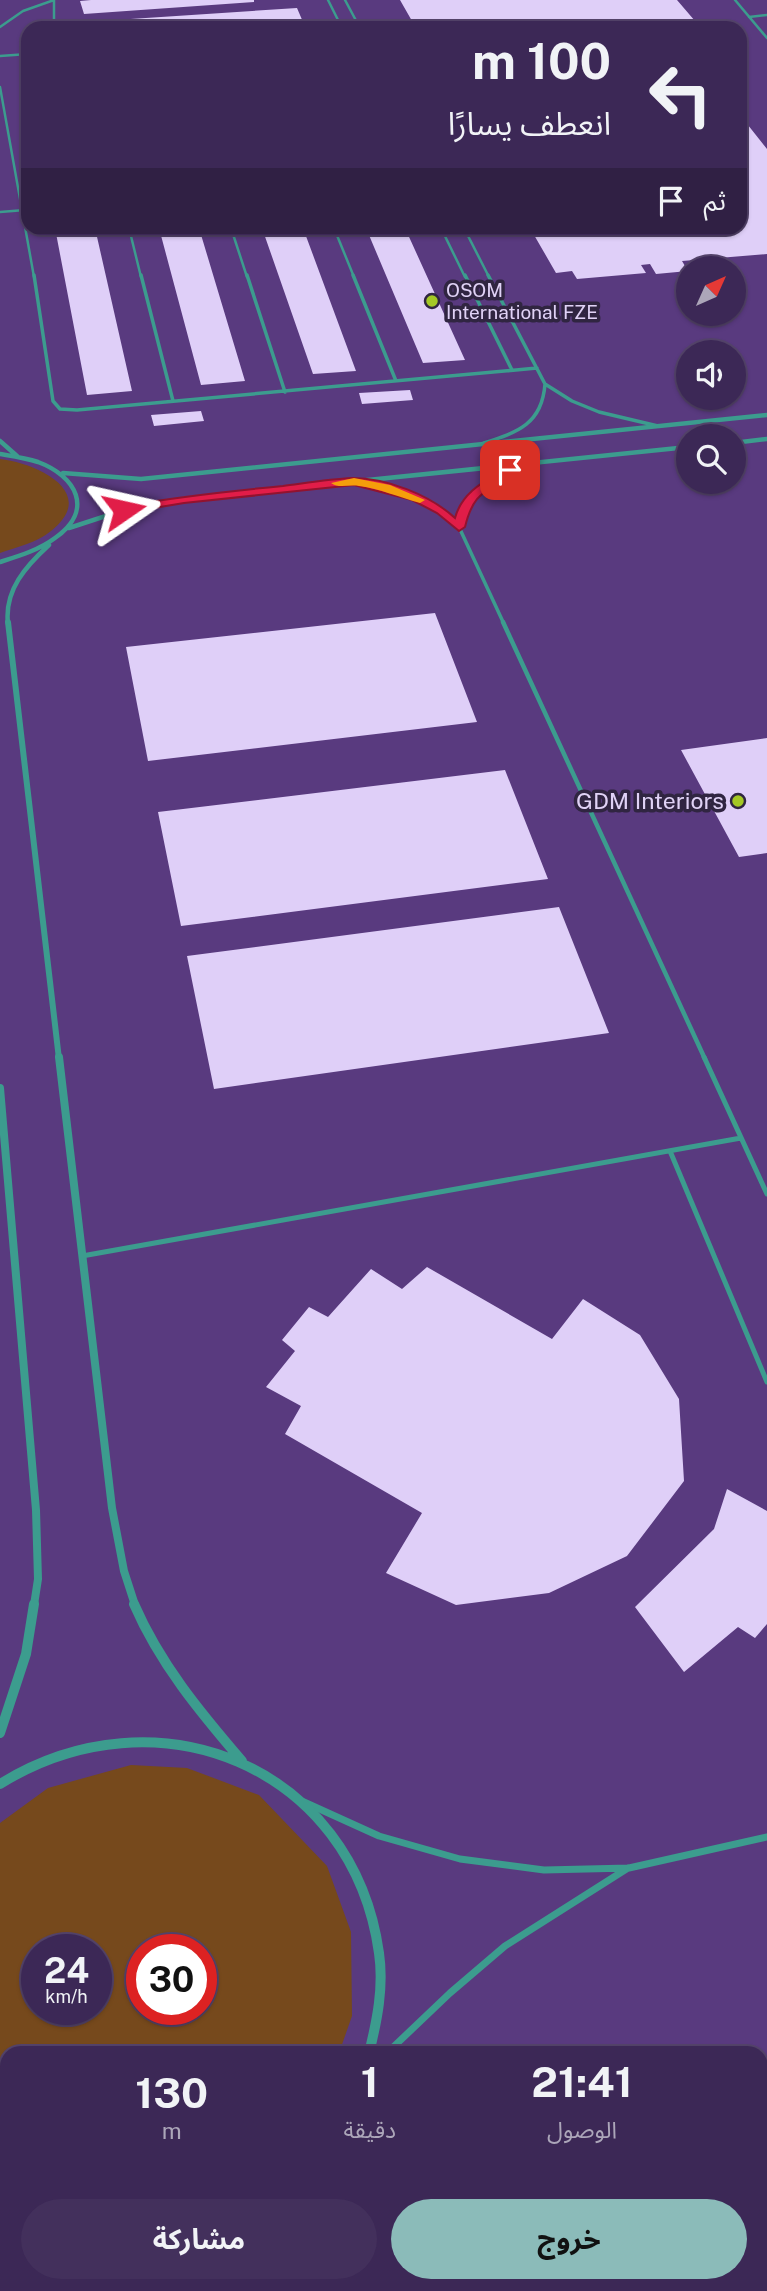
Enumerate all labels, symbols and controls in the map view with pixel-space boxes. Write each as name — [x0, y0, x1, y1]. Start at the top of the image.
text: 100 m — [472, 32, 611, 90]
icon: left — [635, 49, 726, 140]
text: انعطف يسارًا — [448, 105, 611, 142]
icon: arrive — [652, 182, 690, 220]
text: ثم — [704, 185, 726, 216]
north arrow — [676, 256, 746, 326]
map controls — [676, 256, 746, 494]
place label: OSOM International FZE — [446, 279, 598, 323]
marker: OSOM International FZE — [424, 293, 440, 309]
button: sound — [676, 340, 746, 410]
button: search — [676, 424, 746, 494]
pin — [480, 440, 540, 500]
icon: arrive — [491, 451, 529, 489]
position arrow — [87, 473, 161, 547]
place label: GDM Interiors — [576, 787, 724, 814]
marker: GDM Interiors — [730, 793, 746, 809]
speed limit sign: 30 — [126, 1934, 217, 2025]
text: 24 — [44, 1950, 89, 1991]
text: km/h — [45, 1986, 88, 2007]
text: 1 — [361, 2057, 379, 2106]
text: 21:41 — [531, 2057, 633, 2106]
text: 130 — [135, 2068, 208, 2117]
text: دقيقة — [344, 2116, 396, 2143]
text: الوصول — [547, 2116, 617, 2143]
text: m — [162, 2117, 182, 2144]
button: مشاركة — [21, 2199, 377, 2279]
button: خروج — [391, 2199, 747, 2279]

